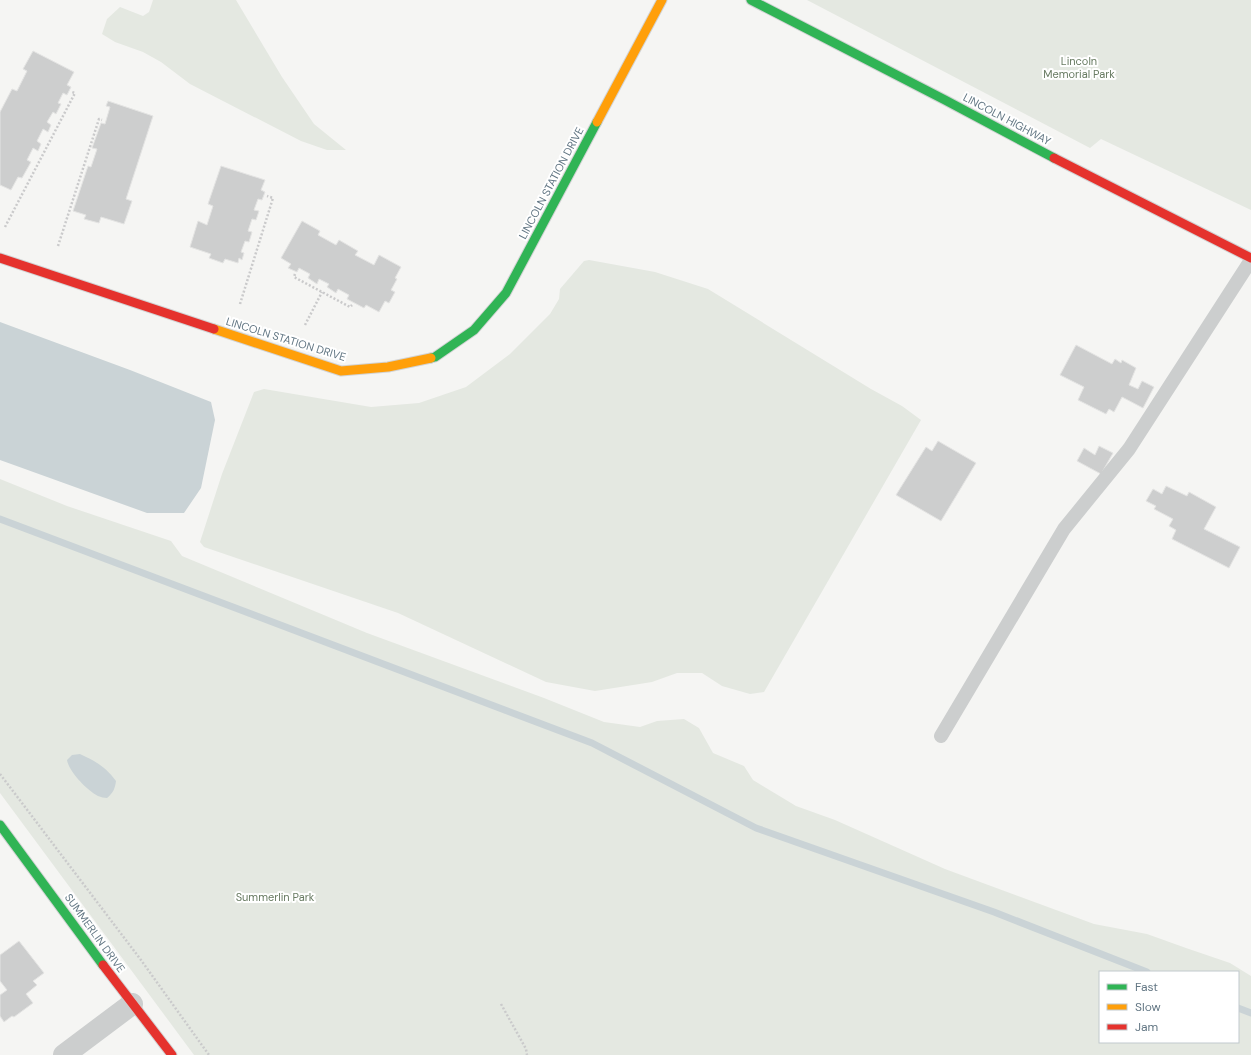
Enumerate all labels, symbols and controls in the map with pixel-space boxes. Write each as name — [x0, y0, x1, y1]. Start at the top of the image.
park label: Lincoln Memorial Park — [1043, 54, 1115, 81]
street label: LINCOLN HIGHWAY — [961, 90, 1054, 148]
street label: LINCOLN STATION DRIVE — [516, 125, 586, 241]
street label: LINCOLN STATION DRIVE — [224, 314, 348, 364]
park label: Summerlin Park — [236, 890, 315, 904]
street label: SUMMERLIN DRIVE — [62, 891, 128, 975]
legend — [1099, 971, 1239, 1043]
text: Fast — [1135, 979, 1158, 995]
text: Slow — [1135, 999, 1161, 1015]
text: Jam — [1135, 1019, 1158, 1035]

